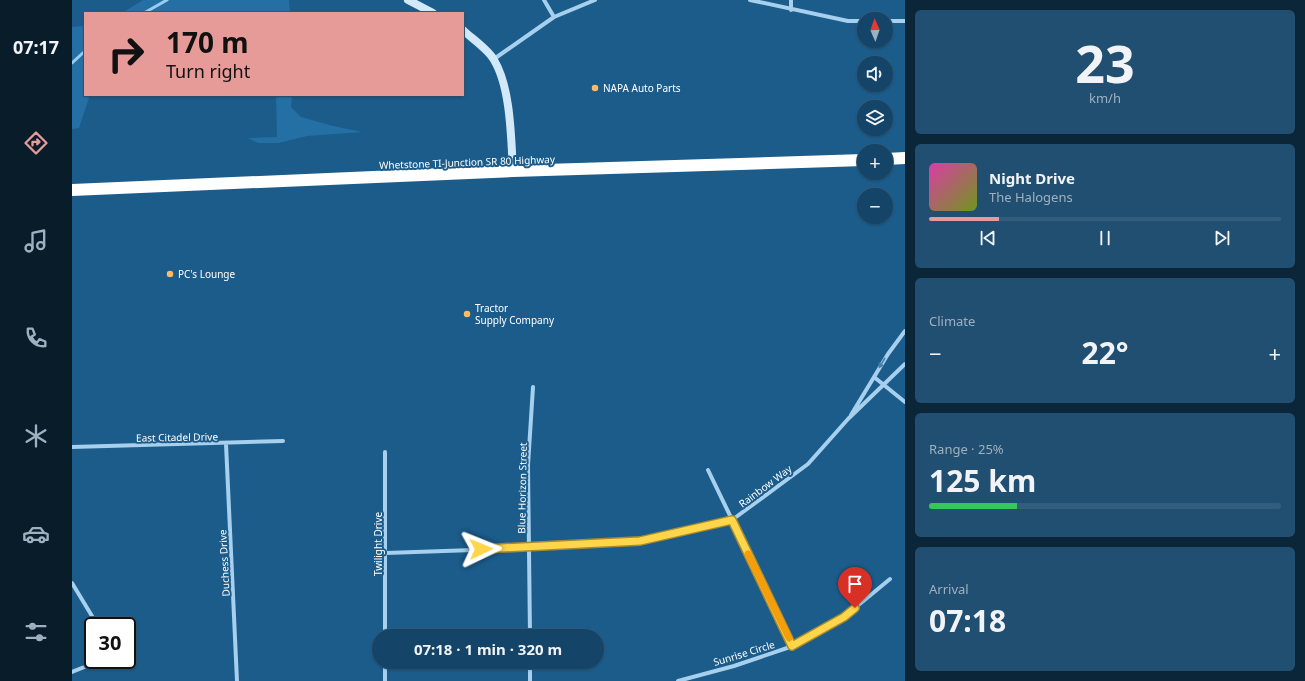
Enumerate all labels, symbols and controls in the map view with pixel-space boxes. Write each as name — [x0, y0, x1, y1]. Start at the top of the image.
north arrow — [857, 12, 893, 48]
map controls — [857, 12, 893, 224]
text: 170 m — [166, 23, 249, 61]
text: 23 — [1075, 27, 1135, 98]
icon: right — [100, 28, 152, 80]
text: 07:17 — [13, 35, 59, 59]
button: sound — [857, 56, 893, 92]
text: Turn right — [166, 59, 250, 83]
place label: NAPA Auto Parts — [603, 81, 681, 95]
marker: NAPA Auto Parts — [590, 83, 600, 93]
text: km/h — [1089, 89, 1121, 107]
button: layers — [857, 100, 893, 136]
icon: directions — [22, 129, 50, 157]
button: + — [857, 144, 893, 180]
street label: Whetstone TI-Junction SR 80 Highway — [379, 152, 556, 172]
text: Night Drive — [989, 168, 1075, 188]
button: − — [857, 188, 893, 224]
text: The Halogens — [989, 188, 1073, 206]
icon: music — [22, 227, 50, 255]
icon: previous — [977, 227, 999, 249]
icon: pause — [1094, 227, 1116, 249]
icon: next — [1211, 227, 1233, 249]
place label: PC's Lounge — [178, 267, 236, 281]
marker: PC's Lounge — [165, 269, 175, 279]
place label: Tractor Supply Company — [475, 301, 555, 327]
marker: Tractor Supply Company — [462, 309, 472, 319]
text: Climate — [929, 312, 975, 330]
icon: phone — [22, 324, 50, 352]
text: 22° — [1081, 332, 1129, 373]
text: − — [929, 338, 942, 368]
text: + — [1268, 338, 1281, 368]
one-way arrow — [879, 357, 886, 369]
icon: climate — [22, 422, 50, 450]
street label: East Citadel Drive — [136, 429, 218, 445]
text: Range · 25% — [929, 440, 1004, 458]
street label: Blue Horizon Street — [514, 442, 530, 534]
text: 125 km — [929, 460, 1036, 501]
street label: Rainbow Way — [736, 461, 795, 511]
street label: Twilight Drive — [371, 512, 385, 576]
icon: car — [22, 520, 50, 548]
position arrow — [460, 528, 502, 570]
street label: Duchess Drive — [215, 529, 233, 597]
pin — [838, 567, 872, 608]
icon: arrive — [844, 573, 866, 595]
text: Arrival — [929, 580, 969, 598]
text: 07:18 — [929, 600, 1006, 641]
speed limit sign: 30 — [84, 617, 136, 669]
icon: filters — [22, 618, 50, 646]
street label: Sunrise Circle — [712, 637, 777, 669]
text: 07:18 · 1 min · 320 m — [414, 639, 562, 659]

